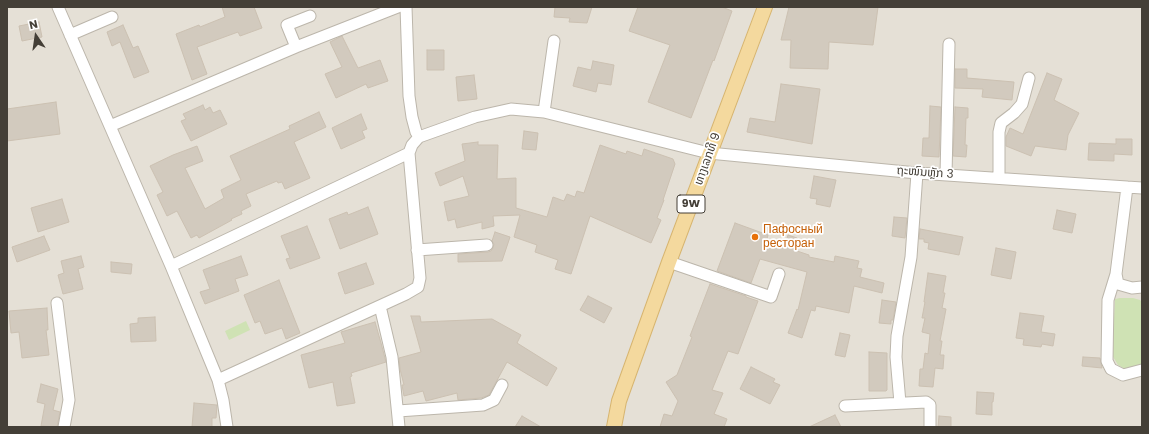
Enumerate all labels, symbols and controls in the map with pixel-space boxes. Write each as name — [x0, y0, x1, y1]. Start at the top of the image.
north arrow — [16, 16, 56, 56]
text: N — [27, 16, 39, 33]
street label: ທາງເລກທີ 9 — [692, 131, 724, 187]
street label: ຖະໜົນຫຼັກ 3 — [896, 164, 954, 182]
road number: 9W — [677, 195, 705, 213]
place label: Пафосный ресторан — [763, 223, 823, 251]
marker: Пафосный ресторан — [750, 232, 760, 242]

